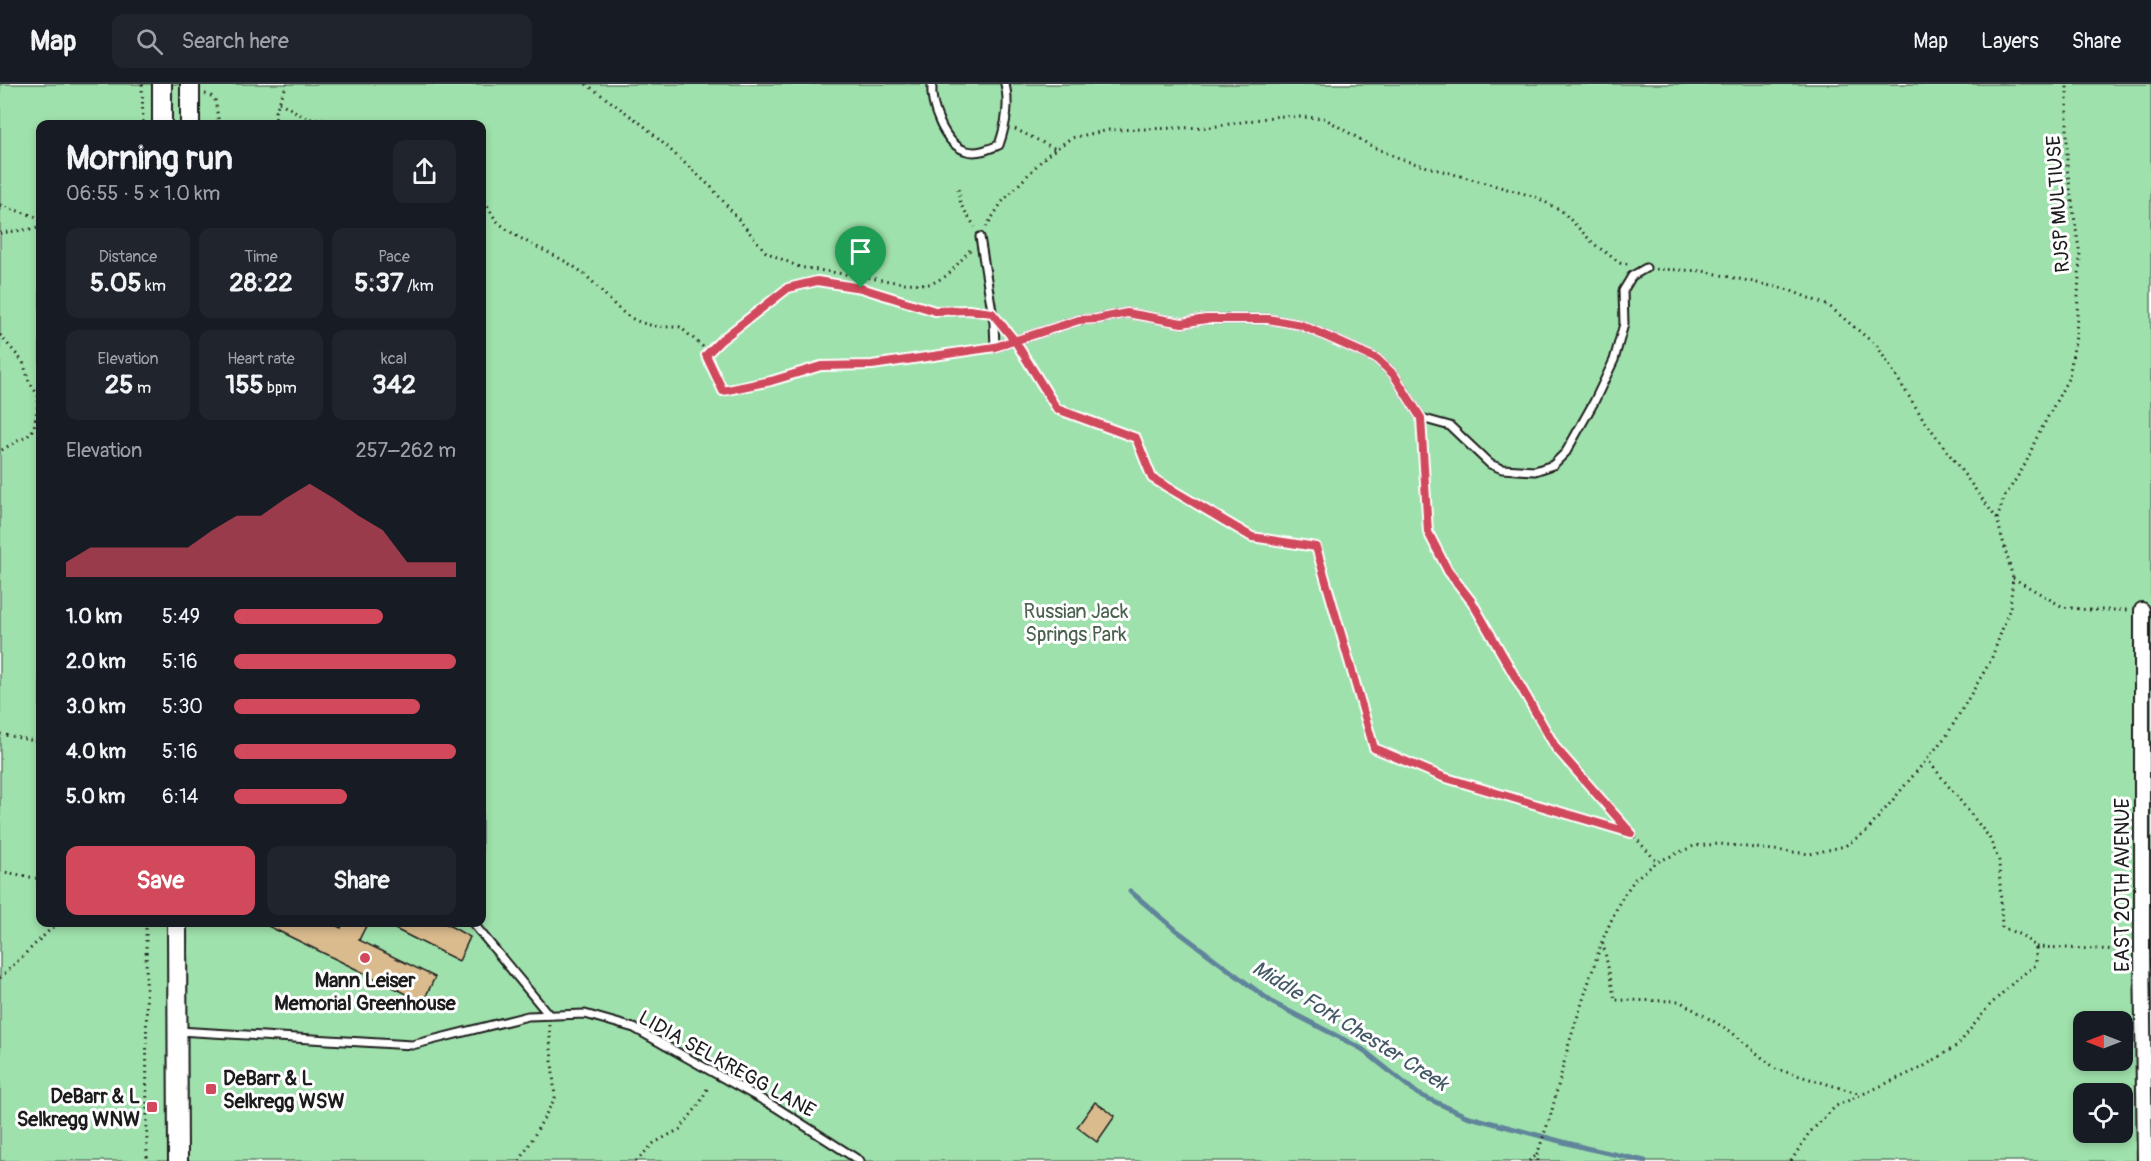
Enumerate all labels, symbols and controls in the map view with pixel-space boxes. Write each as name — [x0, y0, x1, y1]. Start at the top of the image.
search box — [112, 14, 532, 68]
text: Map — [30, 24, 76, 59]
icon: search — [133, 25, 166, 58]
text: Search here — [181, 27, 289, 55]
text: Map — [1913, 28, 1948, 55]
text: Layers — [1981, 28, 2039, 55]
text: Share — [2072, 28, 2121, 55]
street label: RJSP MULTIUSE — [2041, 135, 2075, 273]
text: Morning run — [66, 138, 233, 179]
button: share — [393, 140, 456, 203]
text: 06:55 · 5 × 1.0 km — [66, 181, 220, 206]
pin — [835, 226, 886, 288]
icon: arrive — [844, 235, 877, 268]
text: Distance — [99, 247, 157, 267]
text: Time — [244, 247, 278, 267]
text: Pace — [378, 247, 410, 267]
text: 5.05 — [90, 267, 142, 299]
text: 28:22 — [229, 267, 293, 299]
text: 5:37 — [354, 267, 404, 299]
text: km — [142, 276, 166, 296]
text: /km — [404, 276, 434, 296]
text: Elevation — [98, 349, 158, 369]
text: Heart rate — [227, 349, 295, 369]
text: kcal — [381, 349, 407, 369]
text: 25 — [105, 369, 133, 401]
text: 155 — [225, 369, 264, 401]
text: 342 — [372, 369, 416, 401]
text: m — [133, 378, 151, 398]
text: bpm — [264, 378, 297, 398]
text: Elevation — [66, 438, 142, 463]
text: 257–262 m — [356, 438, 456, 463]
park label: Russian Jack Springs Park — [1024, 599, 1129, 647]
text: 1.0 km — [66, 604, 122, 629]
text: 5:49 — [162, 604, 200, 629]
text: 2.0 km — [66, 649, 126, 674]
text: 5:16 — [162, 649, 198, 674]
text: 3.0 km — [66, 694, 126, 719]
text: 5:30 — [162, 694, 203, 719]
text: 4.0 km — [66, 739, 126, 764]
text: 5:16 — [162, 739, 198, 764]
text: 5.0 km — [66, 784, 125, 809]
text: 6:14 — [162, 784, 198, 809]
street label: EAST 20TH AVENUE — [2110, 798, 2135, 972]
button: Save — [66, 846, 255, 915]
button: Share — [267, 846, 456, 915]
marker: Mann Leiser Memorial Greenhouse — [358, 951, 372, 965]
water label: Middle Fork Chester Creek — [1247, 955, 1455, 1098]
place label: Mann Leiser Memorial Greenhouse — [274, 968, 457, 1016]
street label: LIDIA SELKREGG LANE — [634, 1005, 820, 1123]
north arrow — [2073, 1011, 2133, 1071]
map controls — [2073, 1011, 2133, 1143]
place label: DeBarr & L Selkregg WSW — [223, 1066, 345, 1114]
marker: DeBarr & L Selkregg WSW — [204, 1082, 218, 1096]
button: locate — [2073, 1083, 2133, 1143]
place label: DeBarr & L Selkregg WNW — [17, 1084, 140, 1132]
marker: DeBarr & L Selkregg WNW — [145, 1100, 159, 1114]

